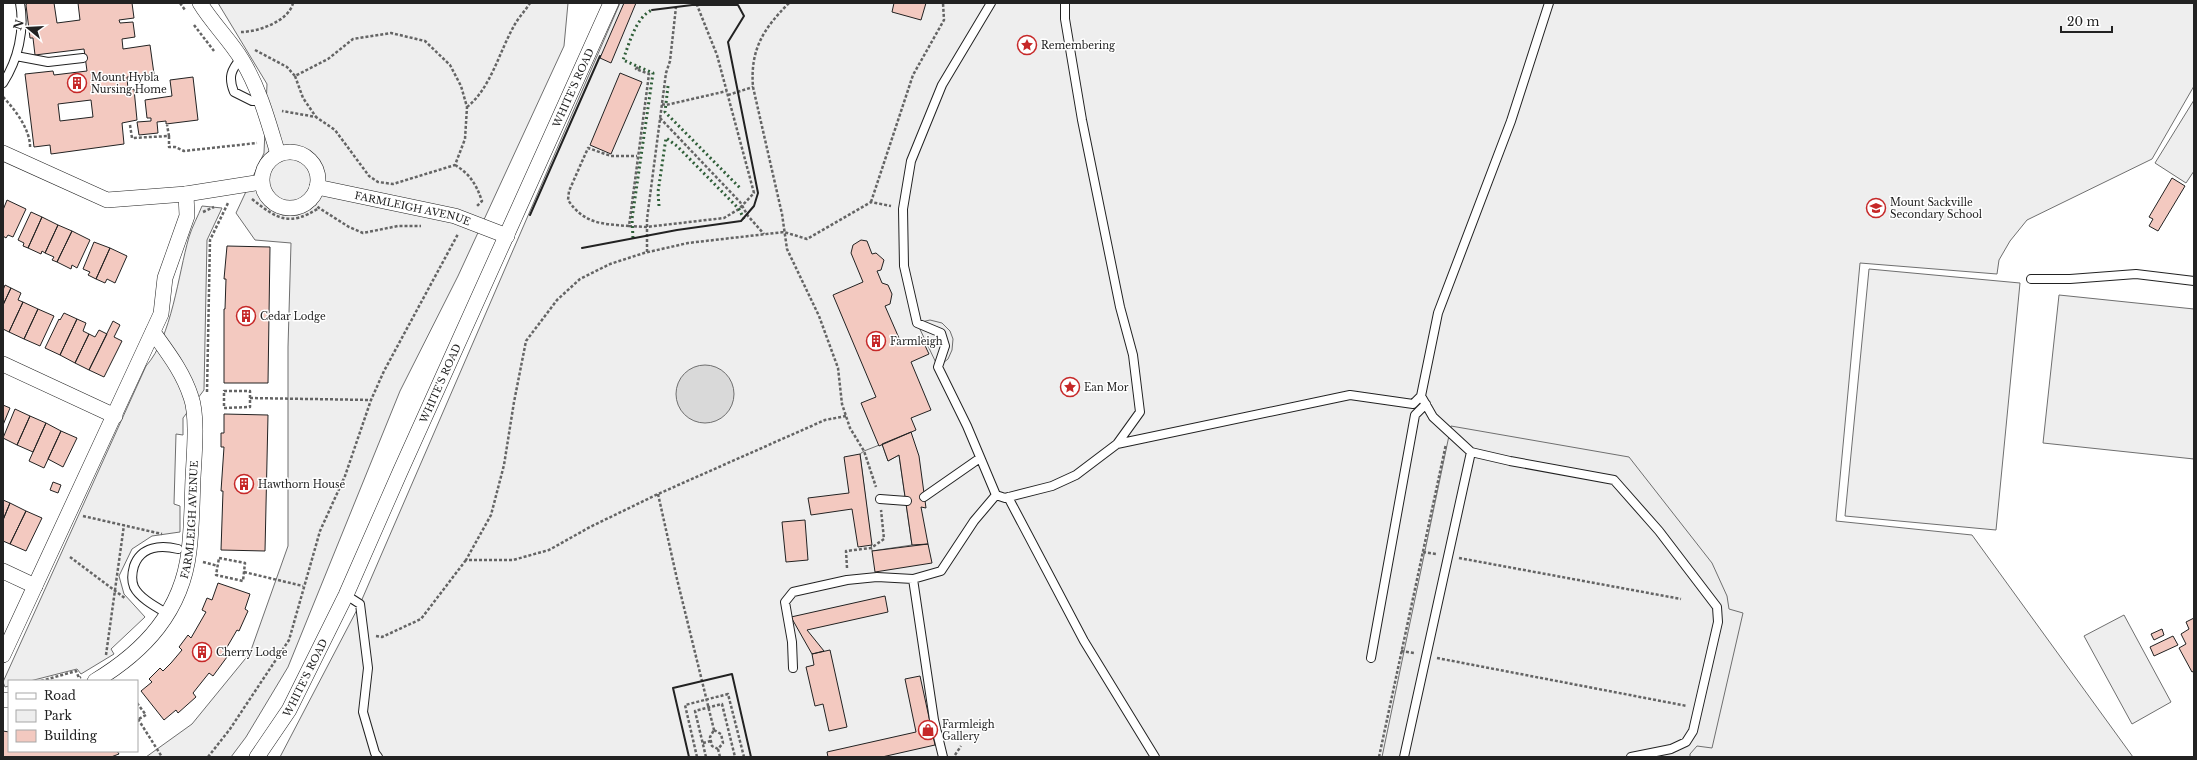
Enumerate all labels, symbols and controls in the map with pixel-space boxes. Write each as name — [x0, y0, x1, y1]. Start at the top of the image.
north arrow — [8, 8, 48, 48]
scale bar — [2061, 8, 2112, 34]
text: 20 m — [2067, 14, 2099, 29]
text: N — [10, 17, 27, 32]
place icon: Remembering — [1016, 34, 1038, 56]
place label: Remembering — [1041, 39, 1116, 52]
street label: WHITE'S ROAD — [549, 46, 596, 130]
place label: Mount Hybla Nursing Home — [91, 71, 167, 96]
building icon: Mount Hybla Nursing Home — [66, 72, 88, 94]
street label: FARMLEIGH AVENUE — [354, 189, 473, 228]
place label: Mount Sackville Secondary School — [1890, 196, 1982, 221]
school or university icon: Mount Sackville Secondary School — [1865, 197, 1887, 219]
building icon: Cedar Lodge — [235, 305, 257, 327]
place label: Cedar Lodge — [260, 310, 326, 323]
building icon: Farmleigh — [865, 330, 887, 352]
place label: Farmleigh — [890, 335, 943, 348]
street label: WHITE'S ROAD — [416, 341, 463, 426]
place icon: Ean Mor — [1059, 376, 1081, 398]
place label: Ean Mor — [1084, 381, 1129, 394]
street label: FARMLEIGH AVENUE — [177, 460, 201, 580]
building icon: Hawthorn House — [233, 473, 255, 495]
place label: Hawthorn House — [258, 478, 346, 491]
street label: WHITE'S ROAD — [279, 636, 330, 720]
building icon: Cherry Lodge — [191, 641, 213, 663]
place label: Cherry Lodge — [216, 646, 288, 659]
legend — [8, 680, 138, 752]
text: Road — [44, 688, 76, 703]
text: Park — [44, 708, 72, 723]
place label: Farmleigh Gallery — [942, 718, 995, 743]
shop icon: Farmleigh Gallery — [917, 719, 939, 741]
text: Building — [44, 728, 98, 743]

